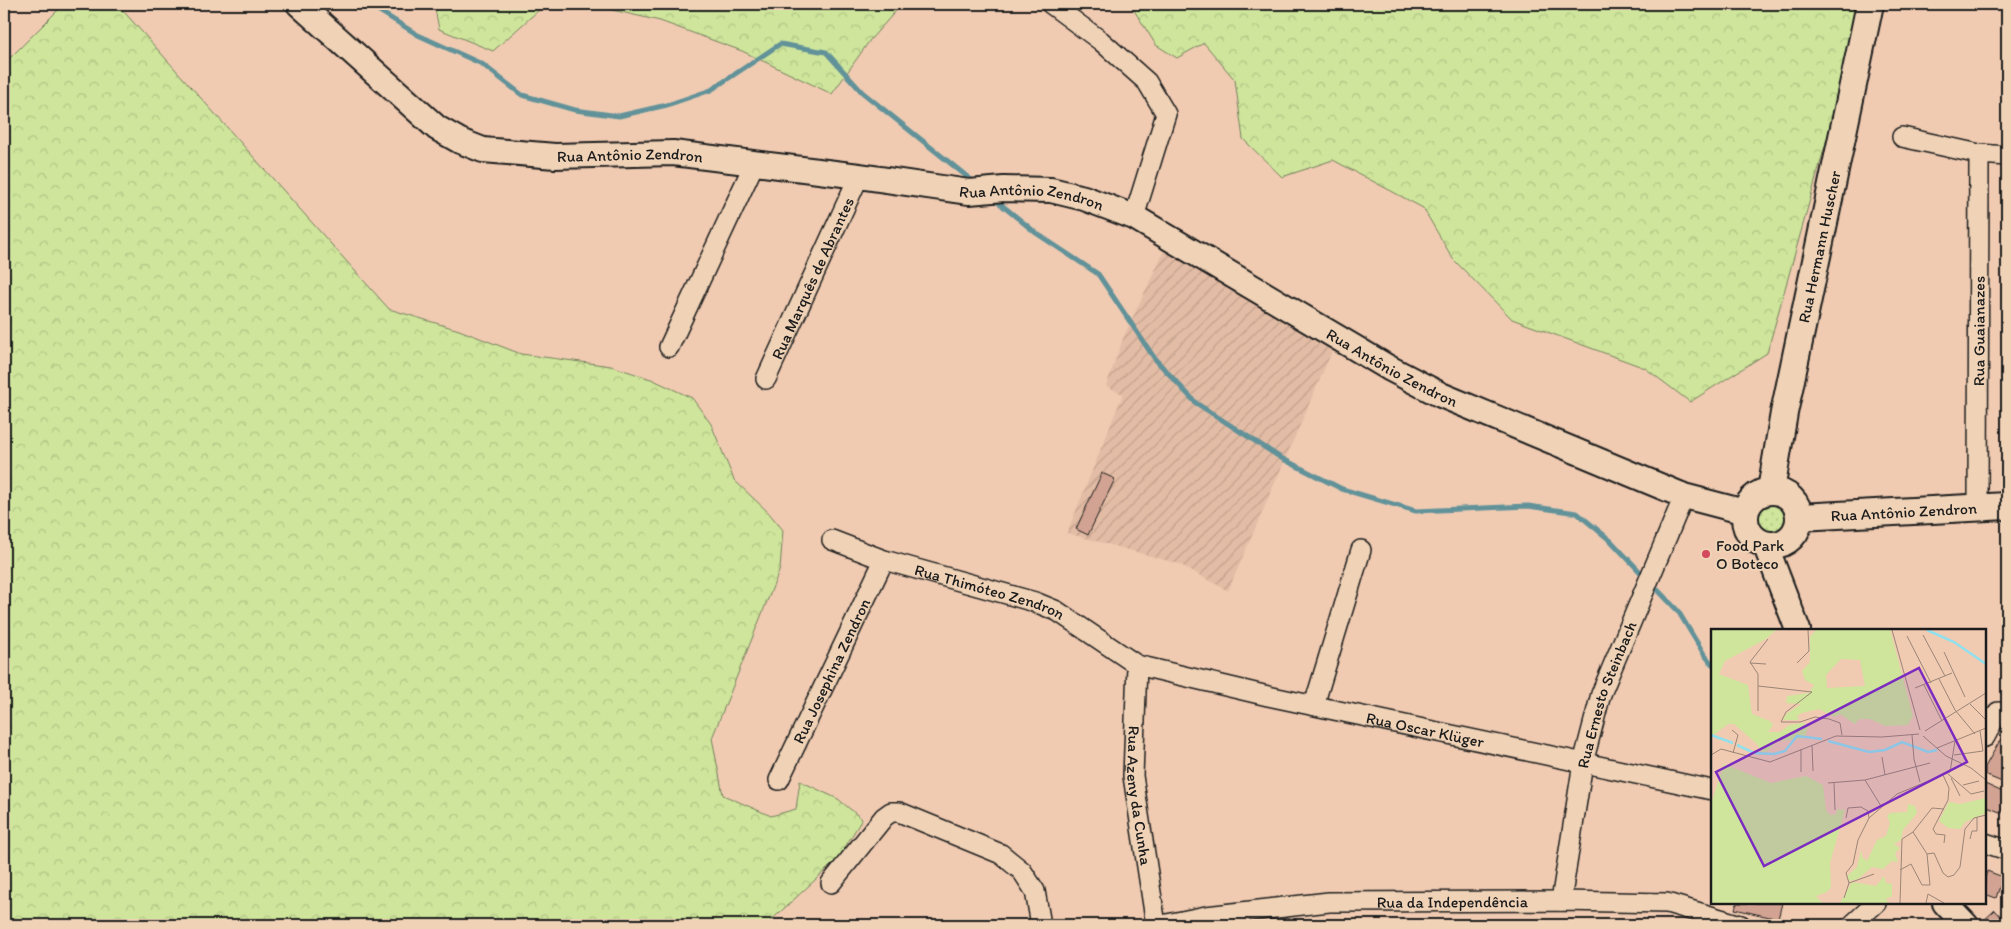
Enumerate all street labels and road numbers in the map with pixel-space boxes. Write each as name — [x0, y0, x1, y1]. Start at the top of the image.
street label: Rua Antônio Zendron — [557, 143, 704, 166]
street label: Rua Hermann Huscher — [1794, 169, 1844, 325]
street label: Rua Antônio Zendron — [958, 179, 1107, 214]
street label: Rua Marquês de Abrantes — [767, 194, 858, 362]
street label: Rua Guaianazes — [1969, 276, 1988, 386]
street label: Rua Antônio Zendron — [1323, 324, 1461, 410]
street label: Rua Antônio Zendron — [1830, 498, 1977, 525]
street label: Rua Thimóteo Zendron — [912, 559, 1069, 623]
street label: Rua Josephina Zendron — [788, 595, 874, 747]
street label: Rua Ernesto Steinbach — [1573, 618, 1640, 770]
street label: Rua Oscar Klüger — [1364, 708, 1486, 751]
street label: Rua Azeny da Cunha — [1123, 725, 1156, 867]
street label: Rua da Independência — [1377, 892, 1529, 911]

